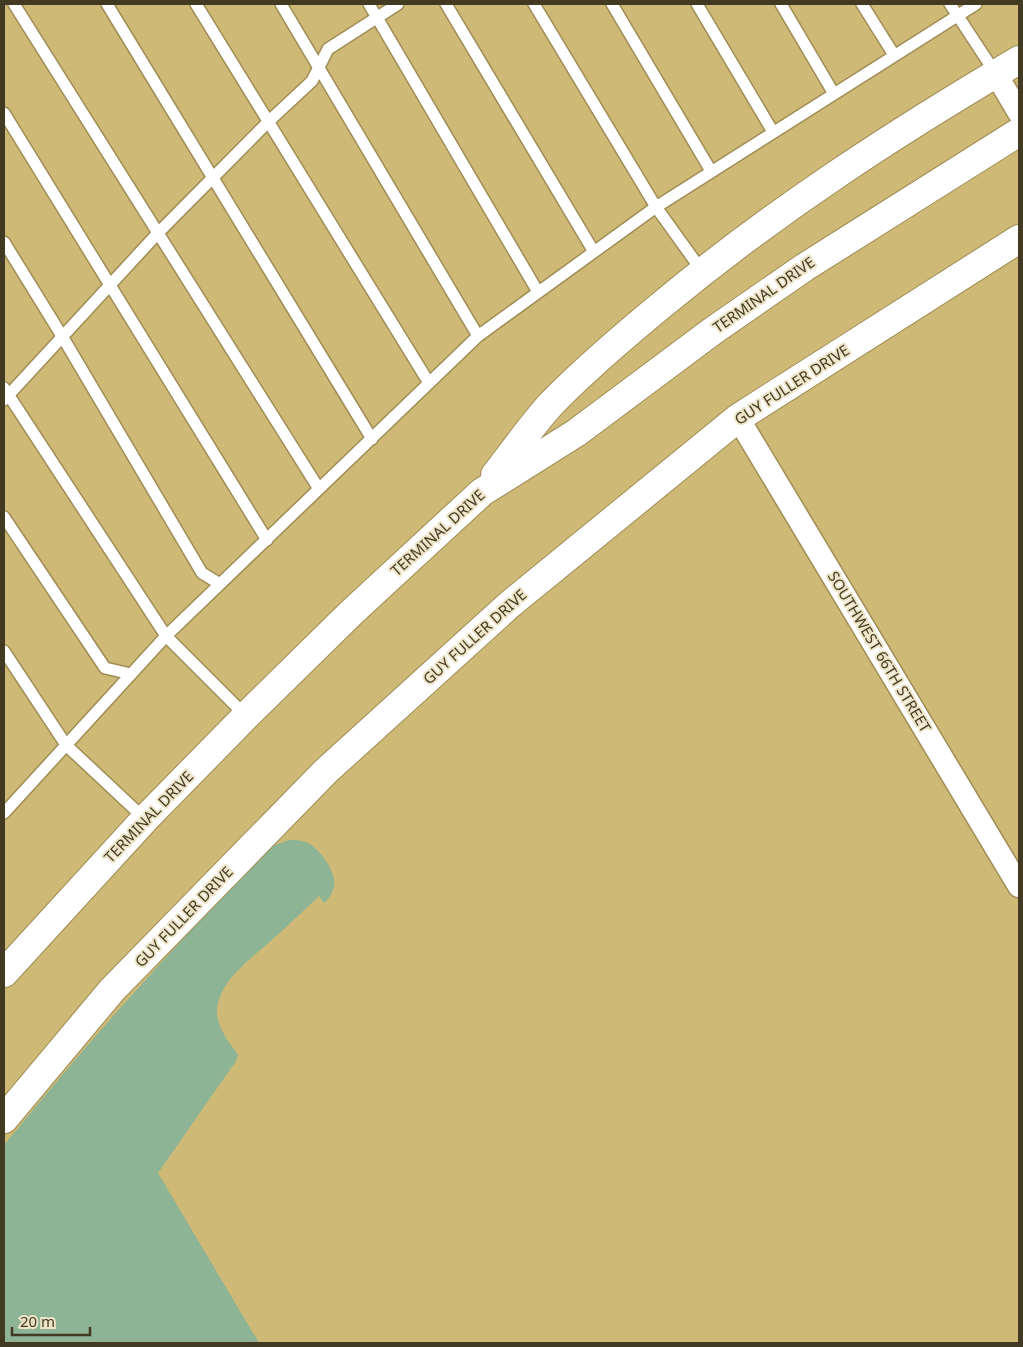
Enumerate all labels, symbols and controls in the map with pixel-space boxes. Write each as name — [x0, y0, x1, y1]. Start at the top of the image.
street label: TERMINAL DRIVE — [708, 252, 818, 337]
street label: GUY FULLER DRIVE — [730, 340, 853, 429]
street label: TERMINAL DRIVE — [386, 485, 489, 580]
street label: SOUTHWEST 66TH STREET — [824, 567, 936, 736]
street label: GUY FULLER DRIVE — [418, 584, 530, 688]
street label: TERMINAL DRIVE — [99, 766, 197, 866]
street label: GUY FULLER DRIVE — [130, 862, 237, 971]
scale bar — [12, 1304, 90, 1336]
text: 20 m — [20, 1311, 55, 1331]

